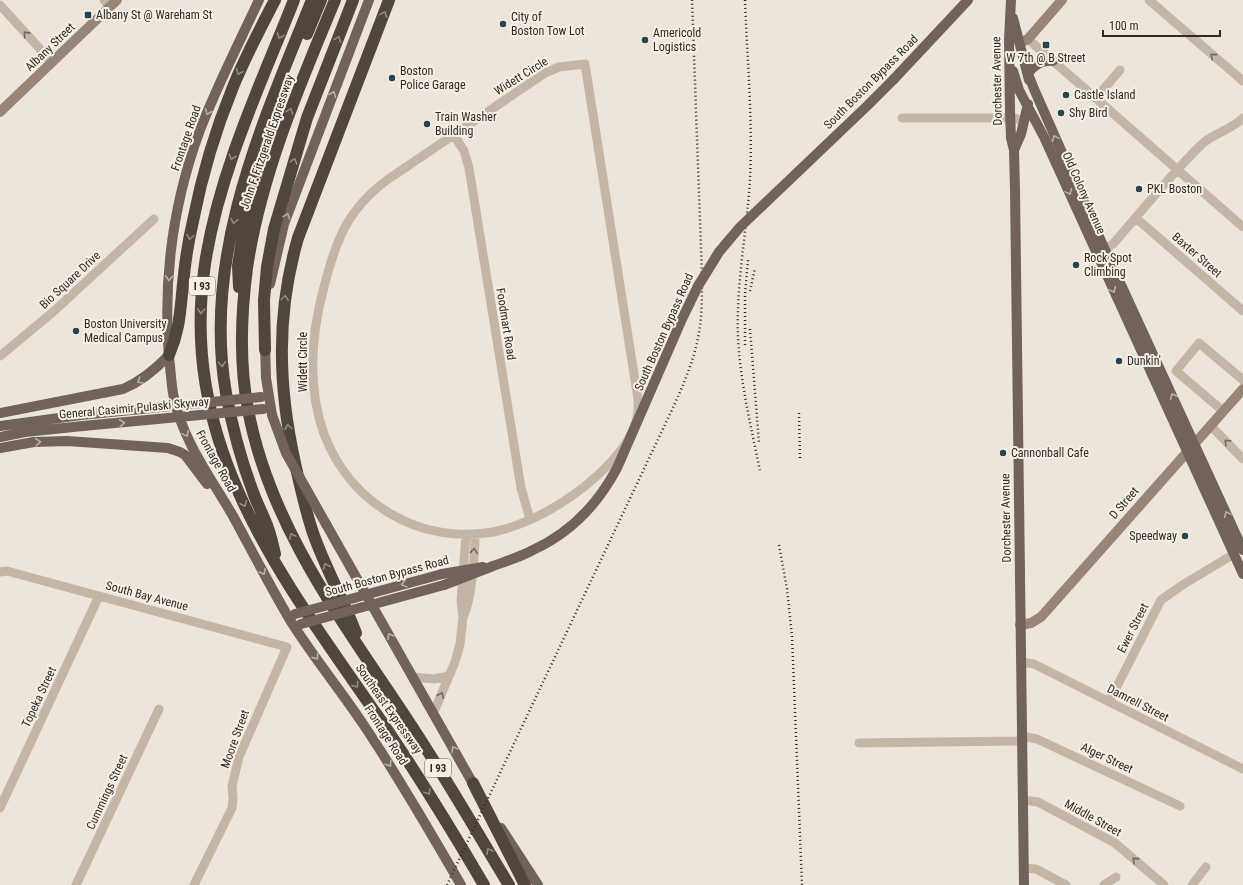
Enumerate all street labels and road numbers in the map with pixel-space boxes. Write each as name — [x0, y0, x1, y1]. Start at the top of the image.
street label: Albany Street — [22, 20, 78, 74]
street label: South Boston Bypass Road — [821, 32, 921, 132]
street label: Dorchester Avenue — [989, 36, 1005, 126]
street label: Widett Circle — [492, 54, 551, 98]
street label: John F. Fitzgerald Expressway — [237, 73, 297, 211]
street label: Frontage Road — [168, 103, 204, 173]
street label: Old Colony Avenue — [1060, 150, 1109, 237]
street label: Baxter Street — [1169, 230, 1225, 281]
street label: Bio Square Drive — [37, 248, 103, 312]
street label: South Boston Bypass Road — [632, 271, 696, 393]
road number: I 93 — [189, 277, 215, 295]
street label: Foodmart Road — [493, 287, 519, 361]
street label: Widett Circle — [296, 331, 310, 392]
street label: General Casimir Pulaski Skyway — [59, 394, 209, 422]
street label: Frontage Road — [193, 428, 239, 494]
street label: Dorchester Avenue — [998, 473, 1014, 563]
street label: D Street — [1106, 484, 1142, 522]
street label: South Boston Bypass Road — [324, 553, 450, 599]
street label: South Bay Avenue — [104, 578, 190, 614]
street label: Ewer Street — [1115, 600, 1152, 655]
street label: Southeast Expressway — [353, 661, 425, 757]
street label: Topeka Street — [19, 664, 59, 730]
street label: Damrell Street — [1105, 682, 1172, 725]
street label: Frontage Road — [361, 702, 411, 768]
street label: Moore Street — [218, 707, 252, 770]
street label: Alger Street — [1079, 740, 1136, 776]
street label: Cummings Street — [83, 752, 131, 832]
road number: I 93 — [425, 759, 451, 777]
street label: Middle Street — [1062, 797, 1124, 840]

